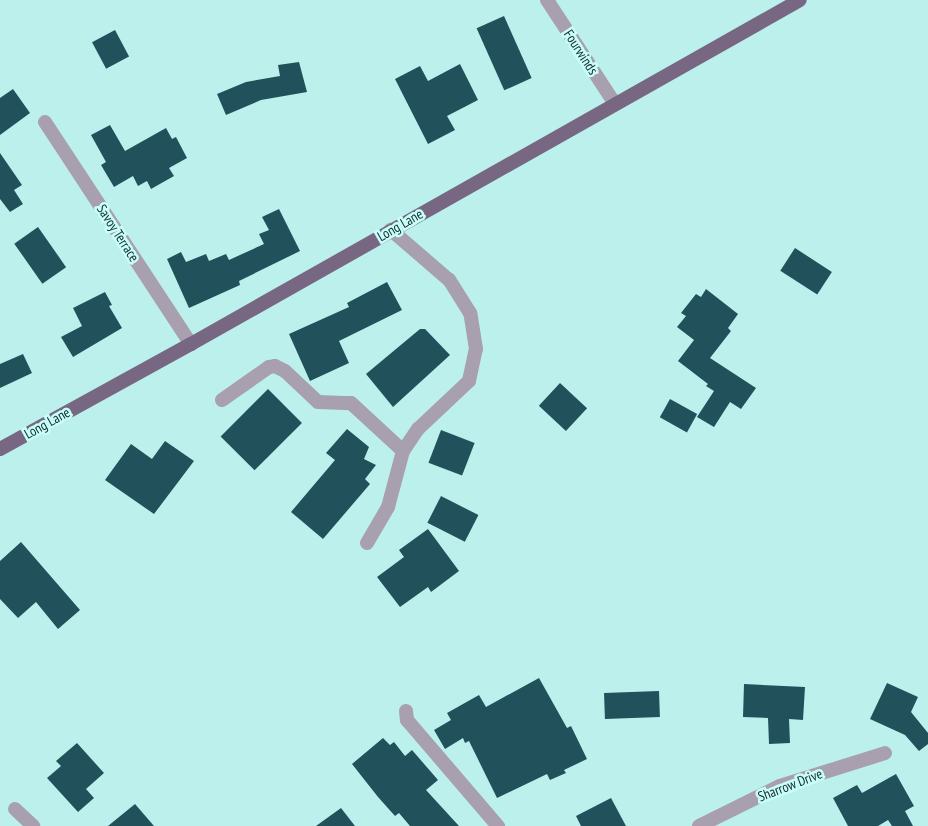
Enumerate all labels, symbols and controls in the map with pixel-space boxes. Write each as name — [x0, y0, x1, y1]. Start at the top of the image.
street label: Fourwinds — [560, 26, 602, 78]
street label: Savoy Terrace — [93, 201, 143, 265]
street label: Long Lane — [374, 205, 426, 245]
street label: Long Lane — [21, 404, 73, 442]
street label: Sharrow Drive — [755, 765, 825, 805]

